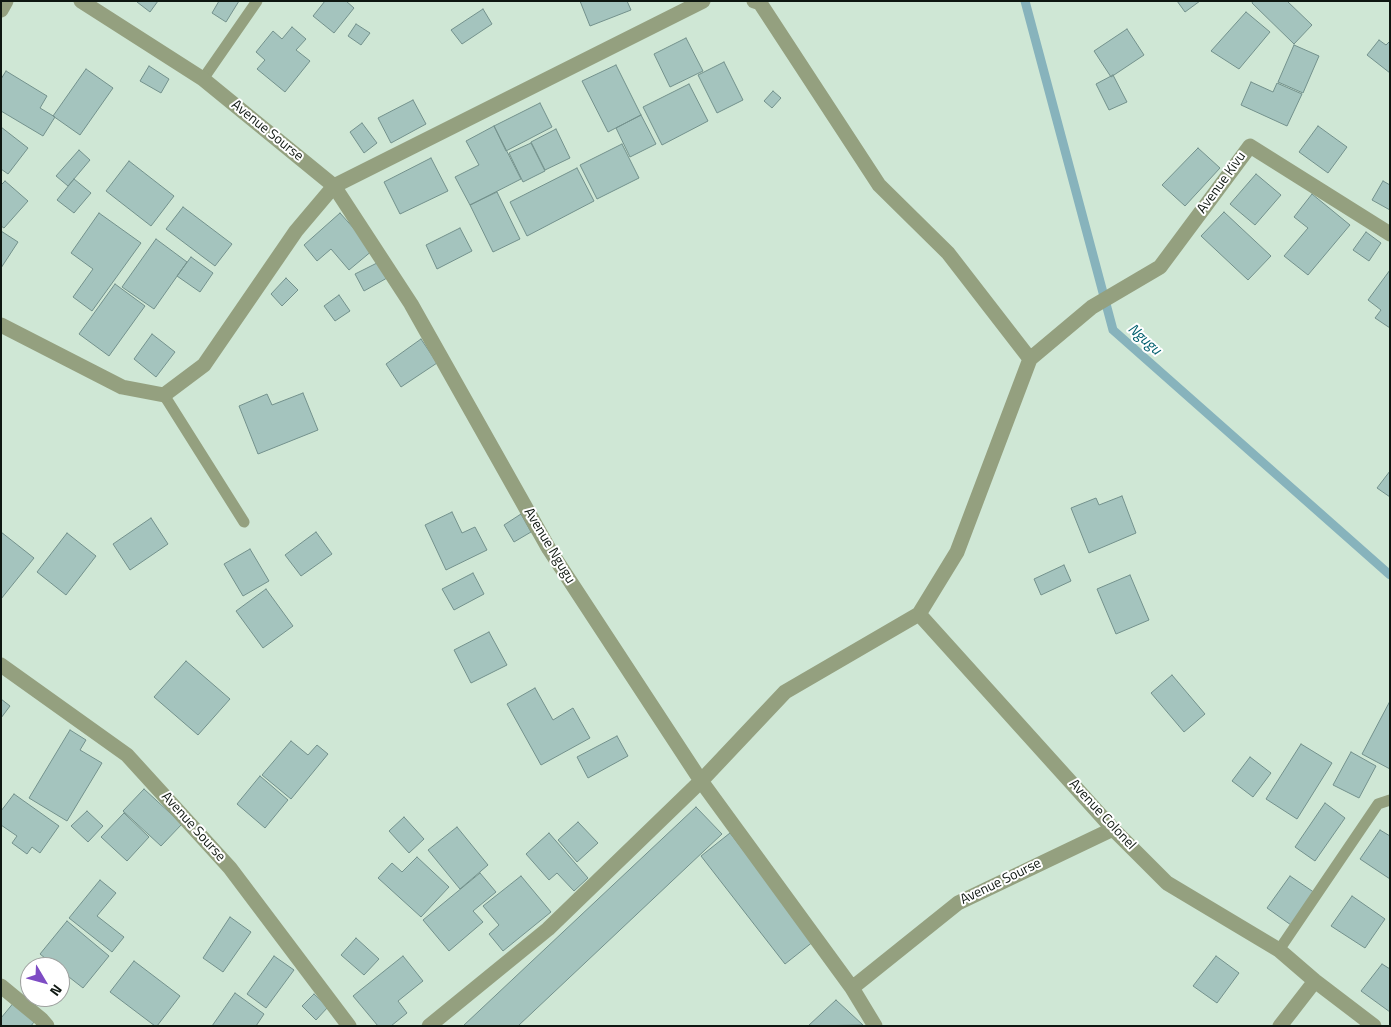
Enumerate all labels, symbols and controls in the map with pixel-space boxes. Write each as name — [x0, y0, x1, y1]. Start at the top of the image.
street label: Avenue Sourse — [228, 97, 306, 165]
street label: Avenue Kivu — [1194, 149, 1250, 217]
water label: Ngugu — [1124, 320, 1164, 360]
street label: Avenue Ngugu — [520, 505, 578, 587]
street label: Avenue Colonel — [1065, 776, 1139, 854]
street label: Avenue Sourse — [157, 789, 229, 865]
street label: Avenue Sourse — [958, 855, 1044, 909]
north arrow — [20, 957, 70, 1007]
text: N — [45, 981, 68, 1001]

